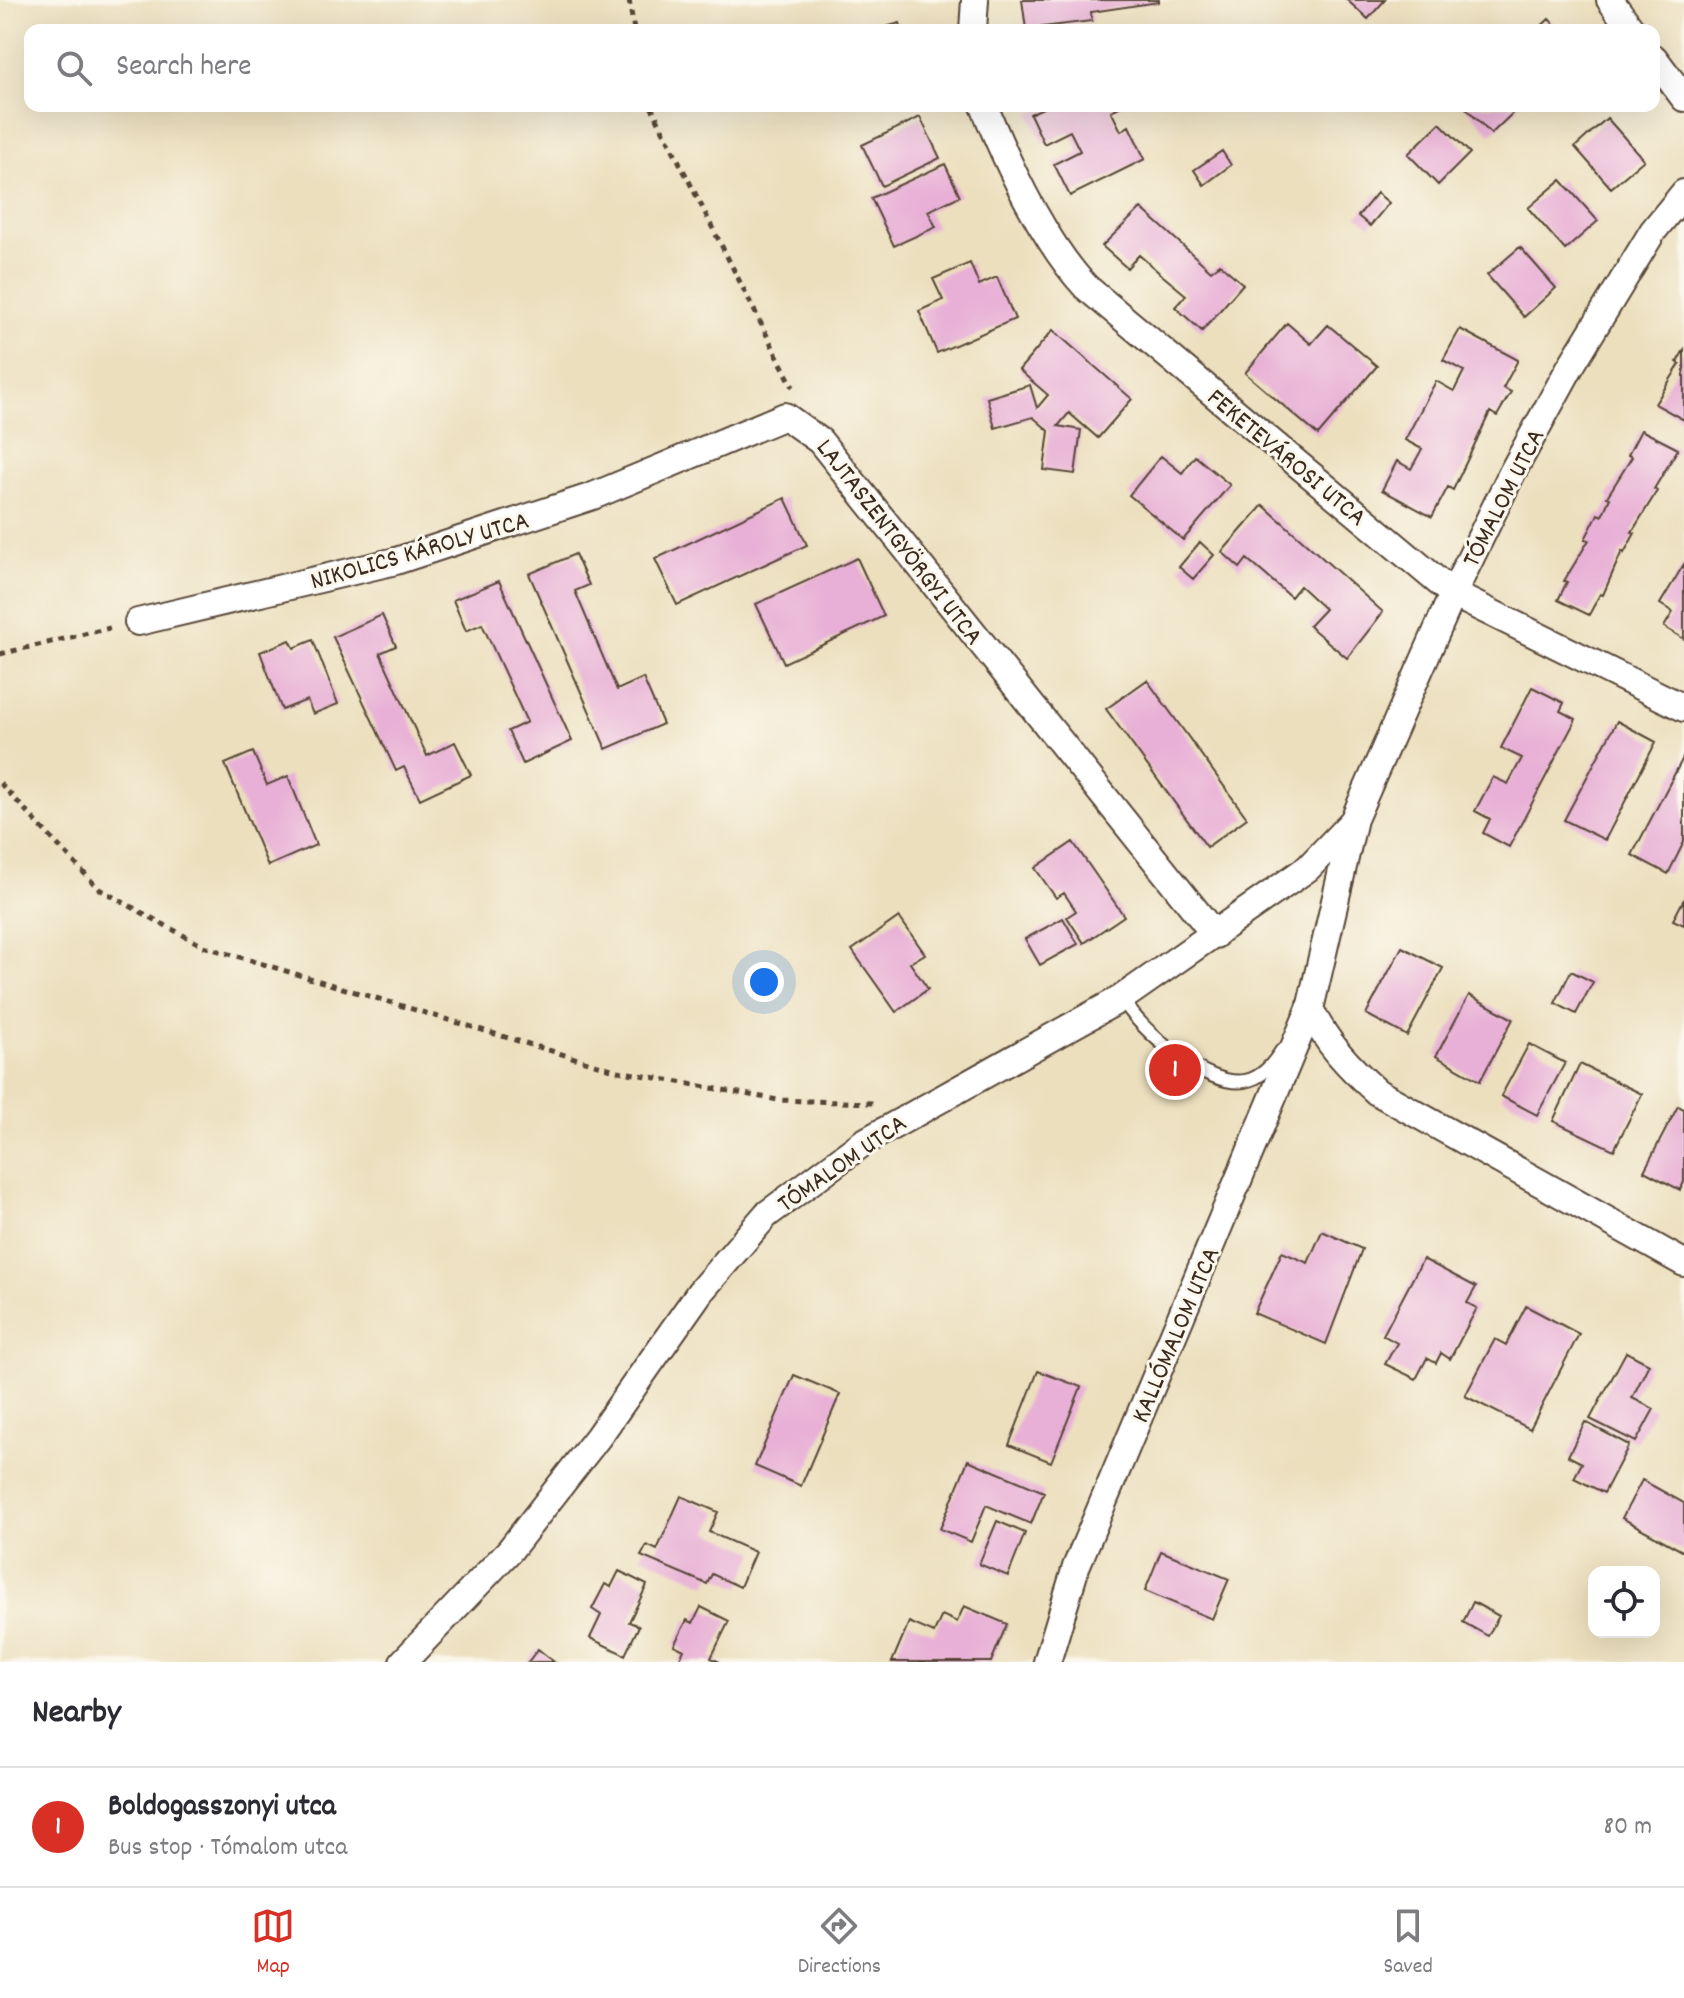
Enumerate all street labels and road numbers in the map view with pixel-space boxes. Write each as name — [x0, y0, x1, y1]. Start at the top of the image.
street label: FEKETEVÁROSI UTCA — [1198, 381, 1374, 537]
street label: TÓMALOM UTCA — [1454, 423, 1556, 574]
street label: LAJTASZENTGYÖRGYI UTCA — [806, 432, 991, 654]
street label: NIKOLICS KÁROLY UTCA — [306, 503, 534, 601]
street label: TÓMALOM UTCA — [771, 1106, 915, 1223]
street label: KALLÓMALOM UTCA — [1124, 1242, 1231, 1429]

